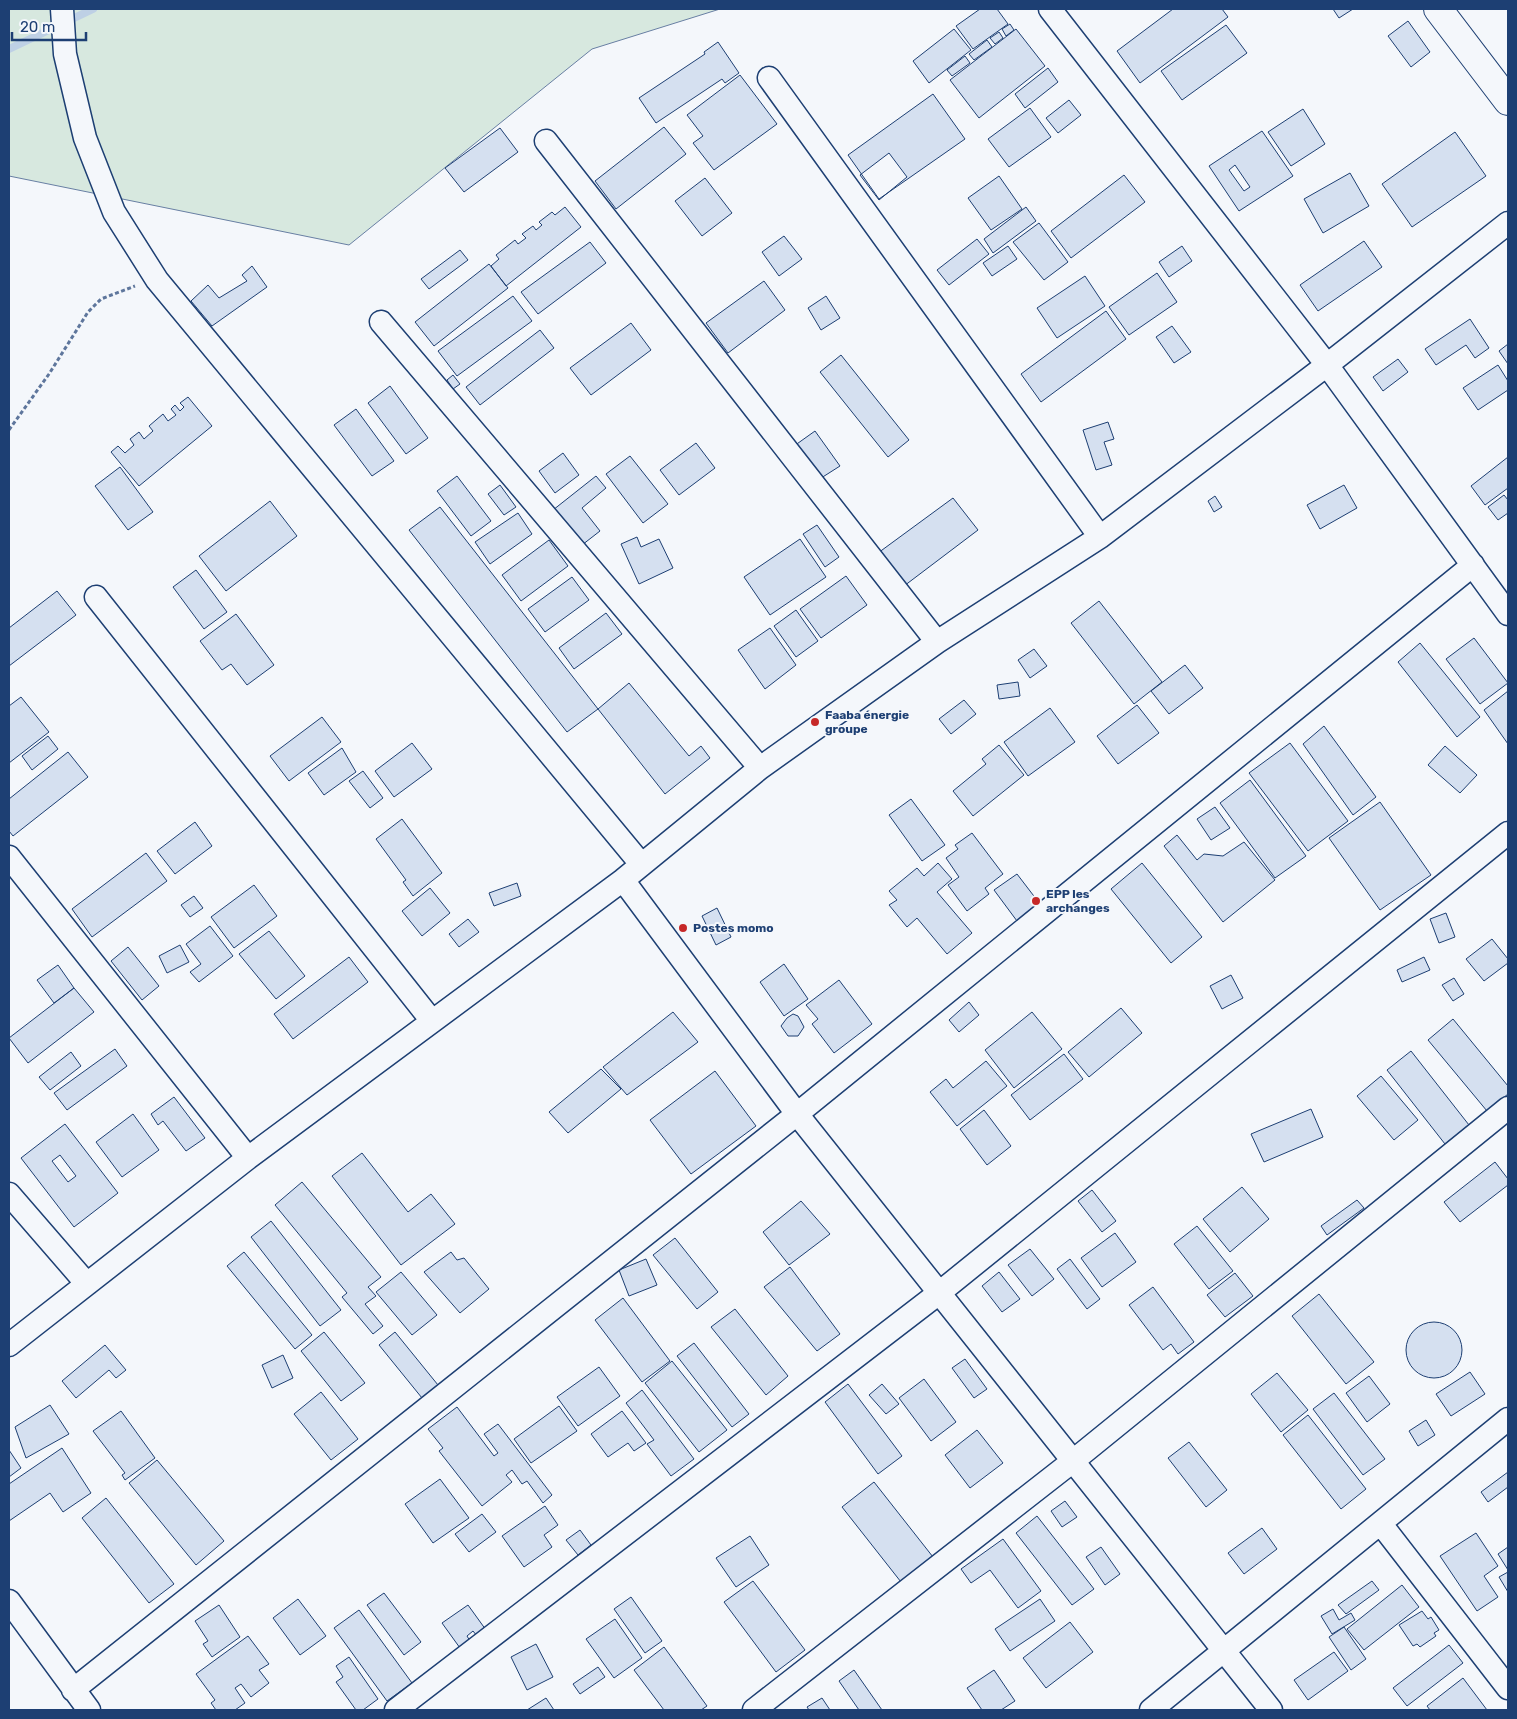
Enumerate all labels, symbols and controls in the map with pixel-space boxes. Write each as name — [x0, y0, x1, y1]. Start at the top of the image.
scale bar — [12, 10, 86, 42]
text: 20 m — [20, 18, 55, 36]
place label: Faaba énergie groupe — [825, 708, 909, 736]
marker: Faaba énergie groupe — [809, 716, 821, 728]
place label: EPP les archanges — [1046, 887, 1110, 915]
marker: EPP les archanges — [1030, 895, 1042, 907]
place label: Postes momo — [693, 921, 774, 935]
marker: Postes momo — [677, 922, 689, 934]

